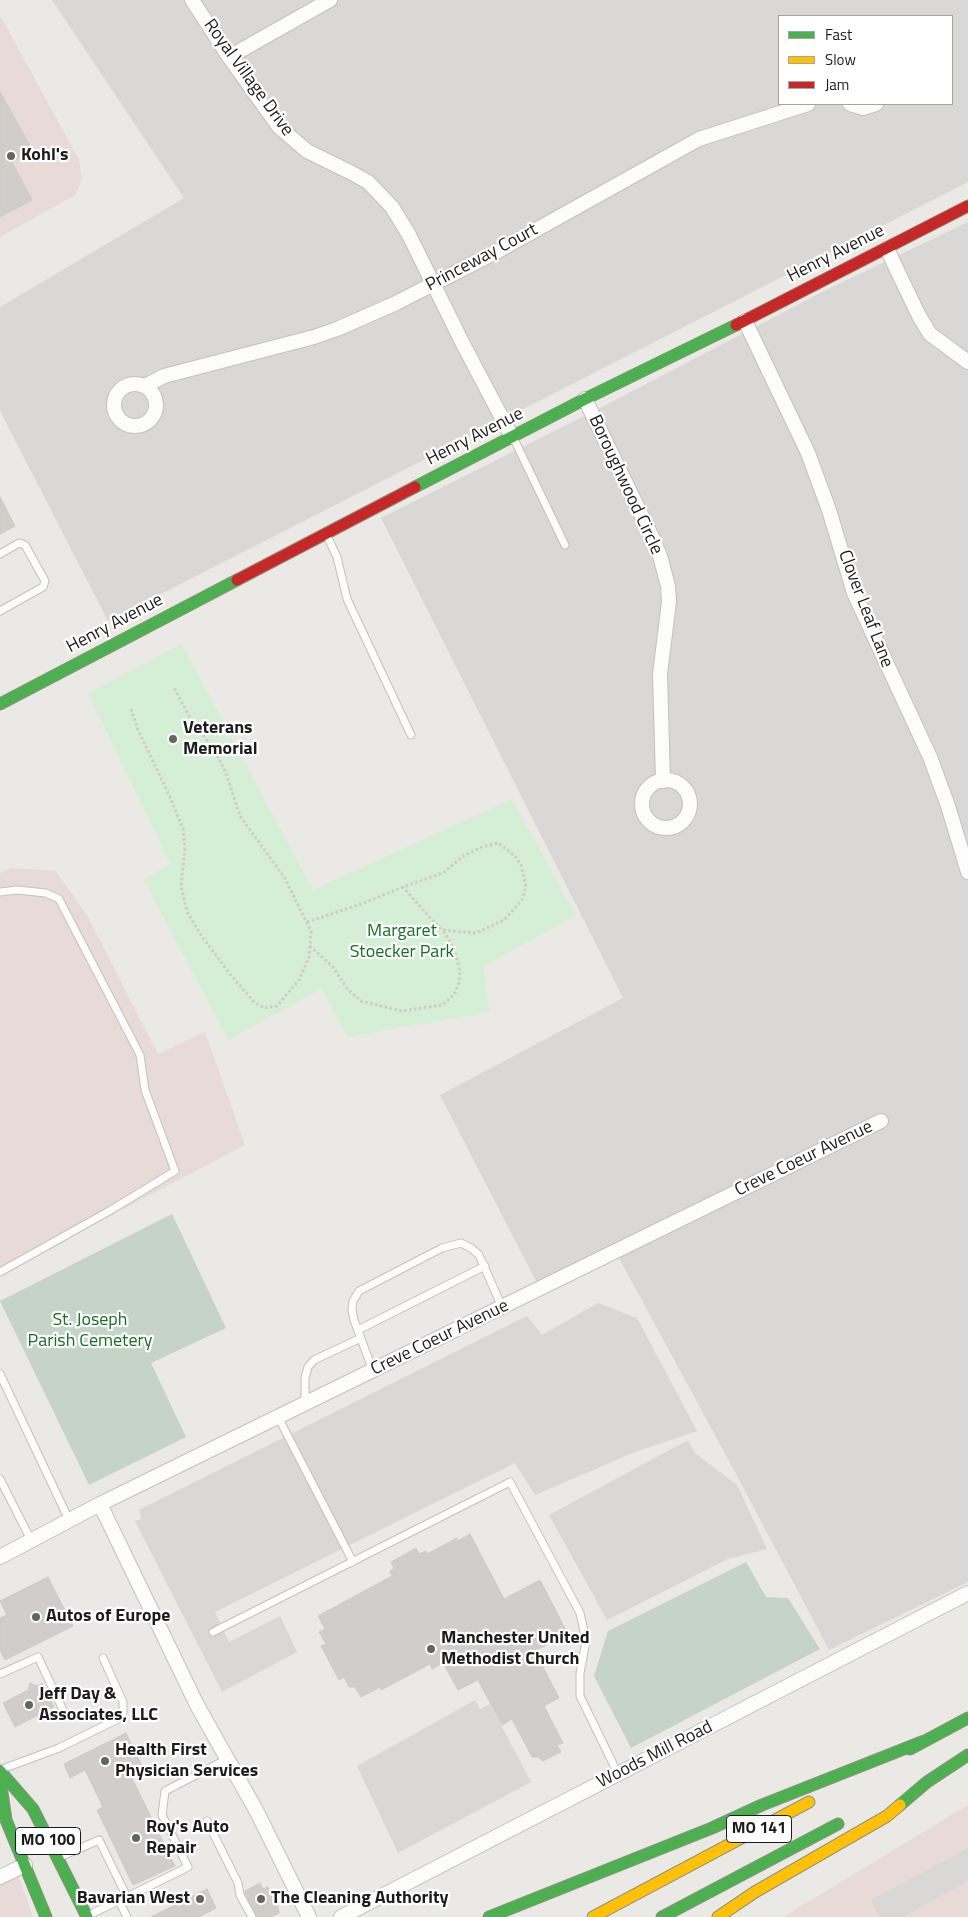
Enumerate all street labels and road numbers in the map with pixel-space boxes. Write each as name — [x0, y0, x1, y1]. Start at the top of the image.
street label: Royal Village Drive — [198, 15, 298, 141]
street label: Princeway Court — [422, 219, 542, 297]
street label: Henry Avenue — [784, 220, 888, 288]
street label: Henry Avenue — [423, 403, 527, 471]
street label: Boroughwood Circle — [583, 412, 667, 558]
street label: Clover Leaf Lane — [833, 547, 897, 671]
street label: Henry Avenue — [63, 590, 167, 658]
street label: Creve Coeur Avenue — [732, 1116, 876, 1202]
street label: Creve Coeur Avenue — [368, 1295, 512, 1381]
street label: Woods Mill Road — [594, 1717, 716, 1793]
road number: MO 141 — [726, 1816, 792, 1842]
road number: MO 100 — [15, 1828, 80, 1854]

